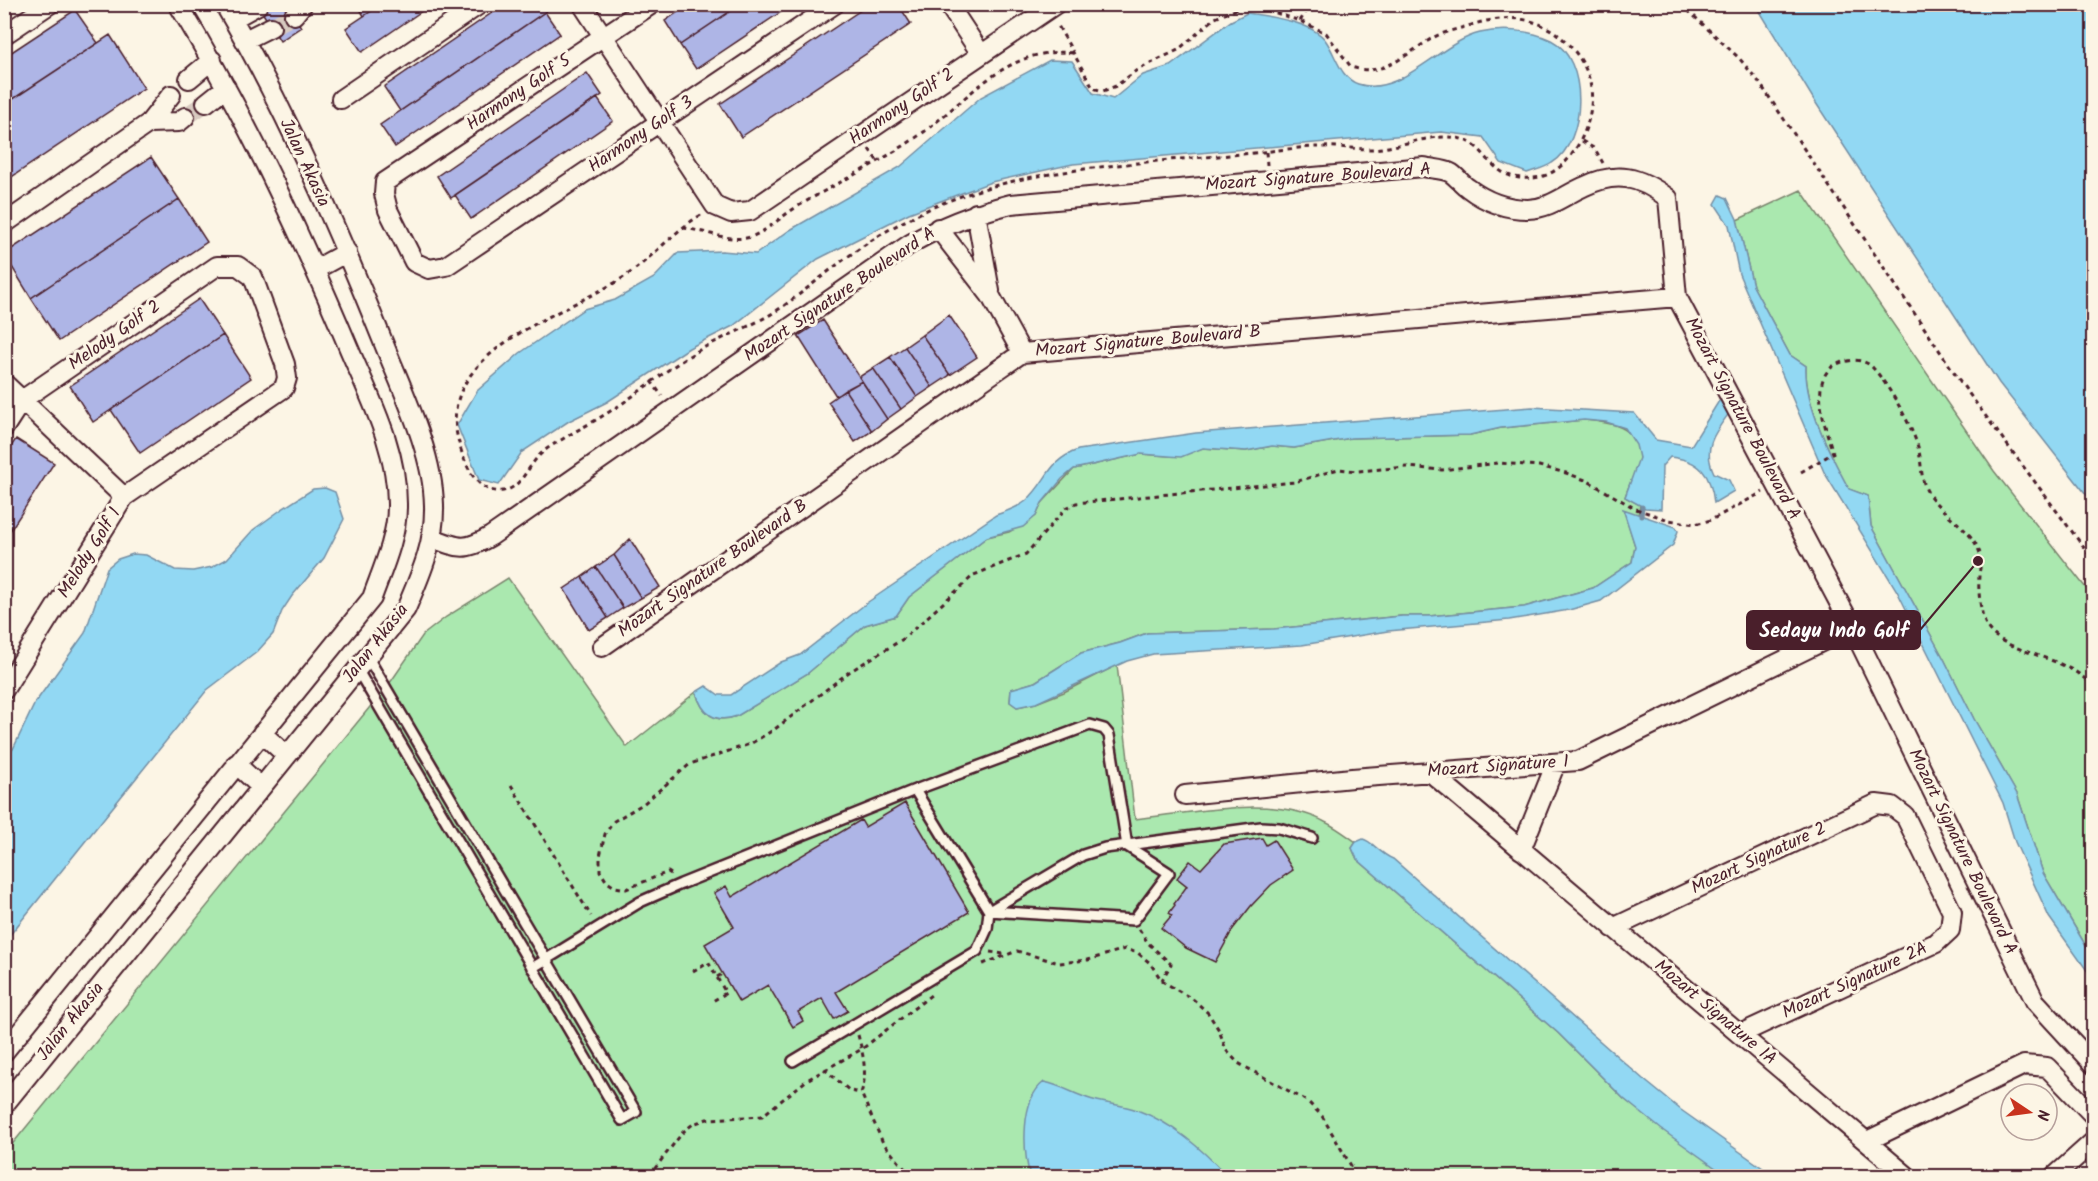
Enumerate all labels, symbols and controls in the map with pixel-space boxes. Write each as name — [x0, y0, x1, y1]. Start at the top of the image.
street label: Harmony Golf 5 — [461, 46, 579, 139]
street label: Harmony Golf 2 — [843, 61, 961, 153]
street label: Harmony Golf 3 — [582, 89, 700, 181]
street label: Jalan Akasia — [271, 114, 337, 212]
street label: Mozart Signature Boulevard A — [1204, 156, 1432, 200]
street label: Mozart Signature Boulevard A — [738, 220, 942, 370]
street label: Melody Golf 2 — [63, 293, 167, 379]
street label: Mozart Signature Boulevard A — [1676, 312, 1808, 526]
street label: Mozart Signature Boulevard B — [1034, 318, 1262, 366]
street label: Mozart Signature Boulevard B — [612, 492, 814, 646]
street label: Melody Golf 1 — [50, 502, 130, 604]
street label: Jalan Akasia — [335, 598, 417, 690]
callout: Sedayu Indo Golf — [1747, 611, 1920, 649]
text: Sedayu Indo Golf — [1759, 616, 1911, 648]
street label: Mozart Signature Boulevard A — [1899, 744, 2025, 960]
street label: Mozart Signature 1 — [1426, 748, 1570, 786]
street label: Mozart Signature 2 — [1686, 815, 1832, 903]
street label: Mozart Signature 2A — [1777, 935, 1933, 1027]
street label: Mozart Signature 1A — [1647, 953, 1783, 1073]
street label: Jalan Akasia — [30, 976, 112, 1068]
north arrow — [1999, 1082, 2059, 1142]
text: N — [2029, 1107, 2055, 1123]

